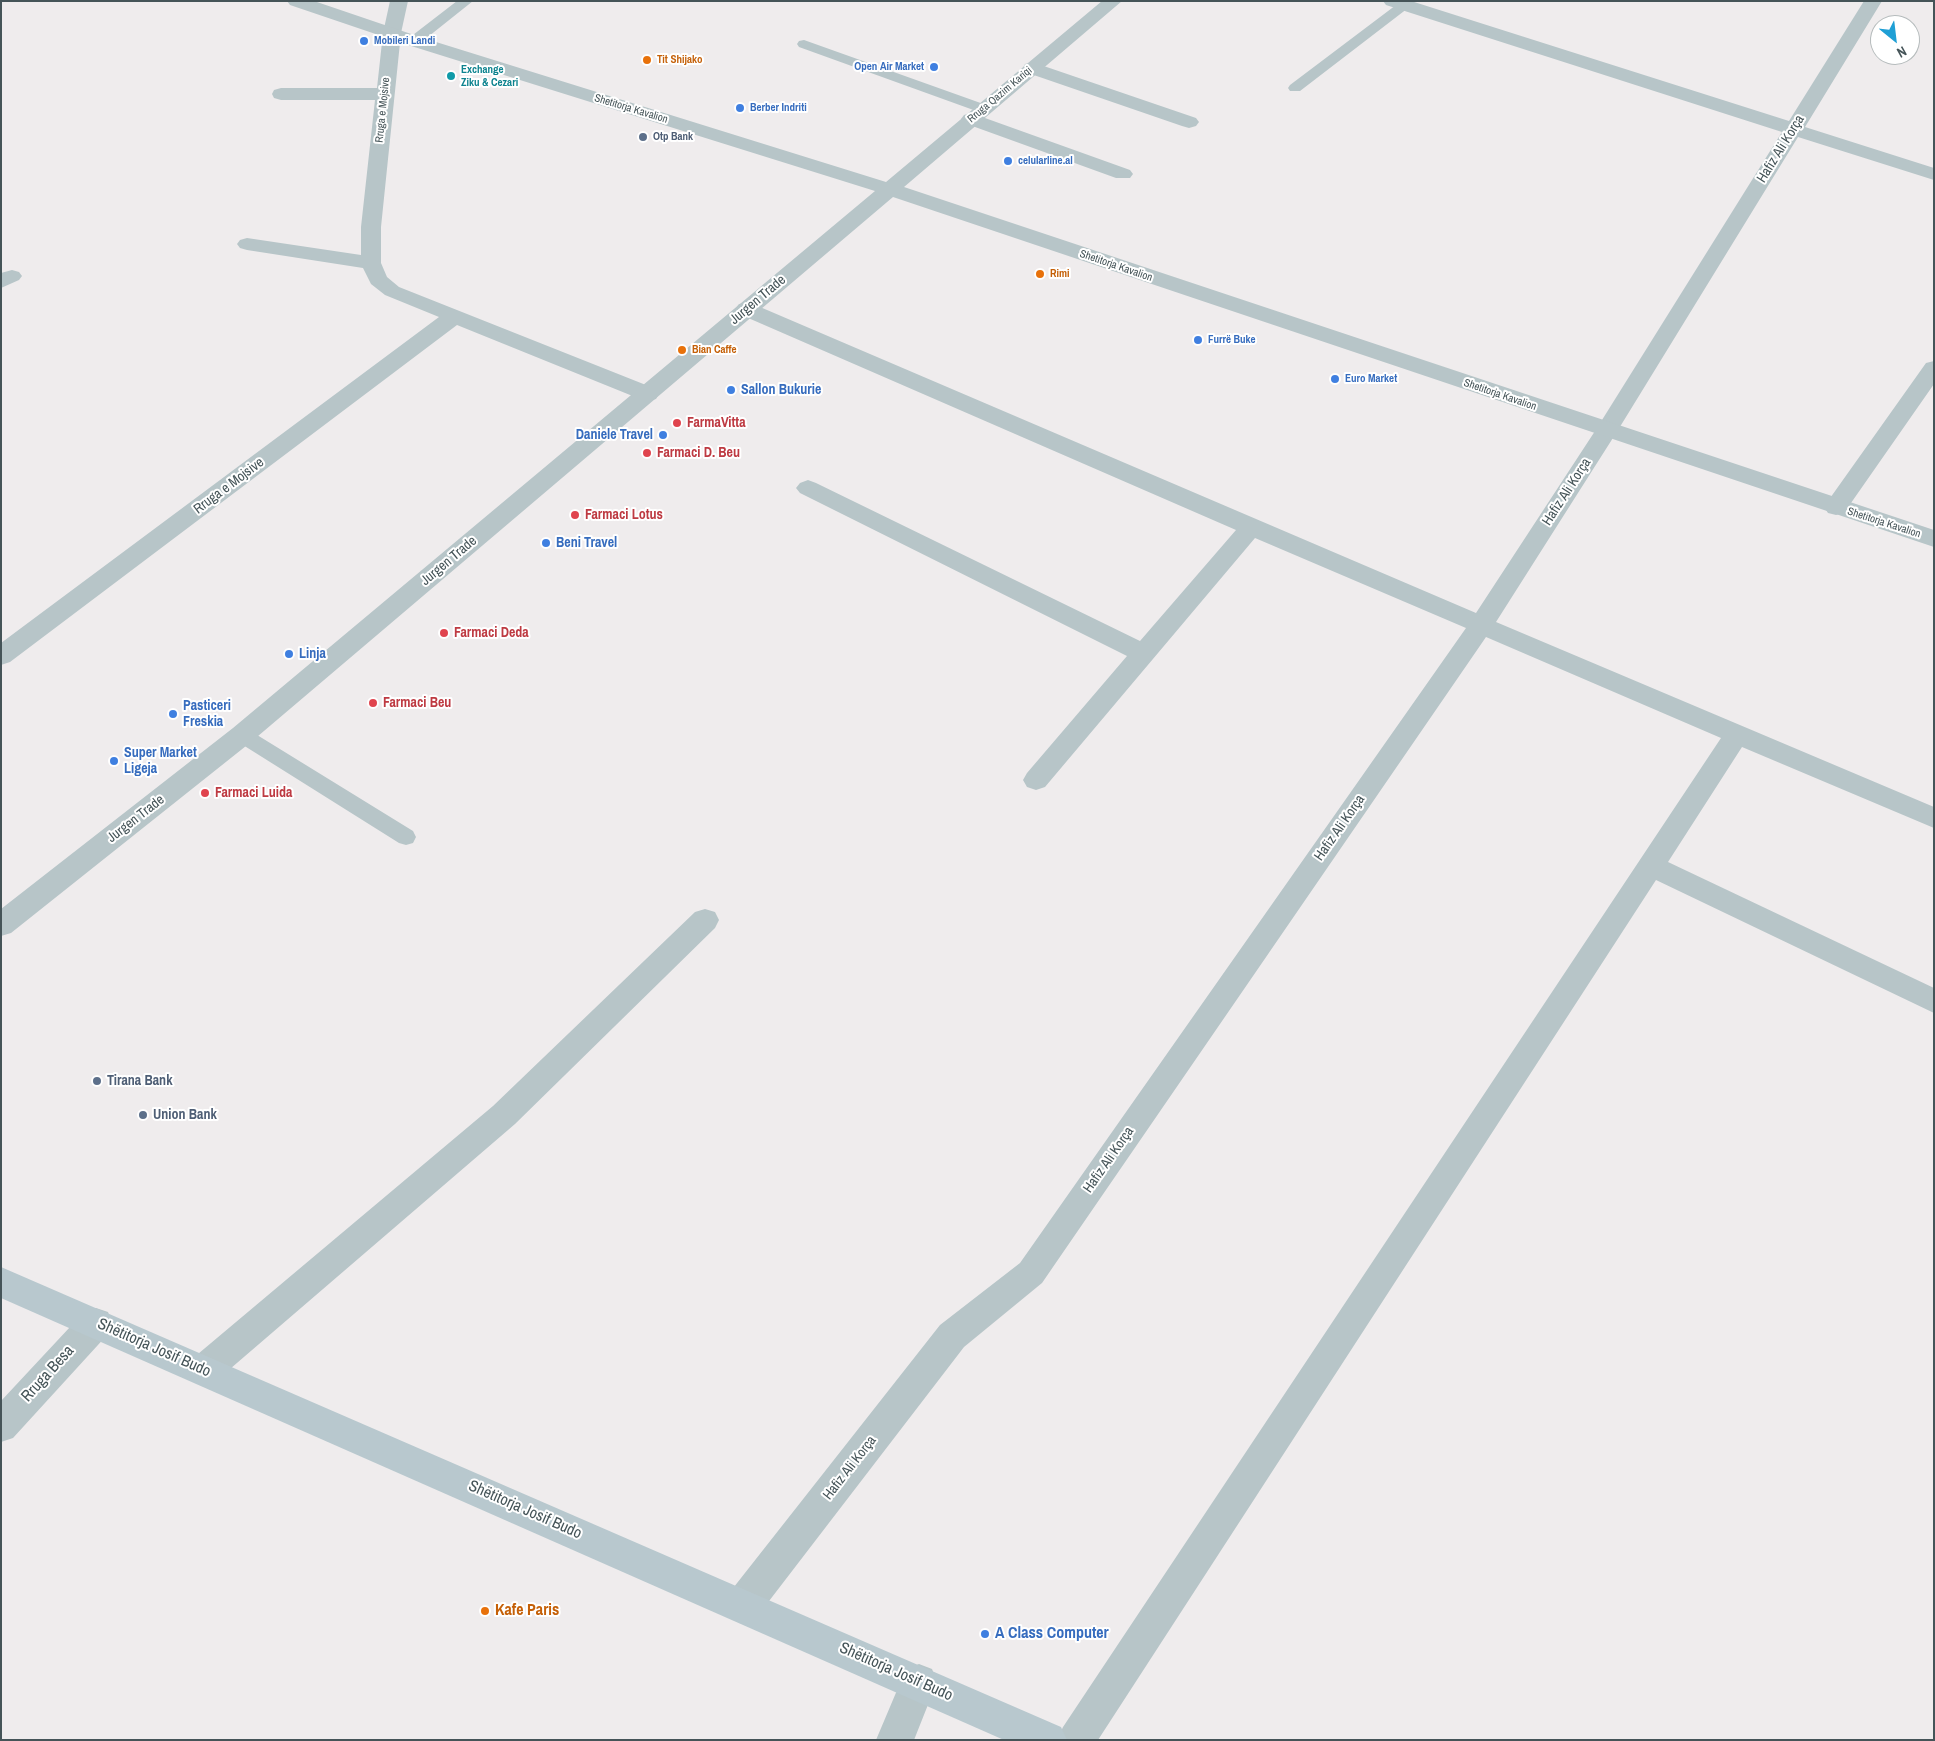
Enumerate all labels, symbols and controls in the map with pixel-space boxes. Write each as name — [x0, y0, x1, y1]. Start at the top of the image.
north arrow — [1870, 15, 1920, 65]
place label: Mobileri Landi — [374, 34, 435, 48]
marker: Mobileri Landi — [358, 35, 370, 47]
text: N — [1894, 42, 1910, 62]
place label: Tit Shijako — [657, 53, 702, 67]
marker: Tit Shijako — [641, 54, 653, 66]
place label: Open Air Market — [854, 60, 924, 74]
marker: Open Air Market — [928, 61, 940, 73]
place label: Exchange Ziku & Cezari — [461, 63, 518, 89]
street label: Rruga Qazim Kariqi — [965, 64, 1035, 126]
marker: Exchange Ziku & Cezari — [445, 70, 457, 82]
street label: Rruga e Mojsive — [373, 77, 393, 143]
street label: Shetitorja Kavalion — [593, 92, 669, 126]
place label: Berber Indriti — [750, 101, 807, 115]
marker: Berber Indriti — [734, 102, 746, 114]
street label: Hafiz Ali Korça — [1754, 112, 1808, 186]
place label: Otp Bank — [653, 130, 693, 144]
marker: Otp Bank — [637, 131, 649, 143]
place label: celularline.al — [1018, 154, 1073, 168]
marker: celularline.al — [1002, 155, 1014, 167]
street label: Shetitorja Kavalion — [1078, 247, 1154, 285]
place label: Rimi — [1050, 267, 1070, 281]
marker: Rimi — [1034, 268, 1046, 280]
street label: Jurgen Trade — [727, 272, 789, 328]
place label: Furrë Buke — [1208, 333, 1256, 347]
marker: Furrë Buke — [1192, 334, 1204, 346]
place label: Bian Caffe — [692, 343, 737, 357]
marker: Bian Caffe — [676, 344, 688, 356]
place label: Euro Market — [1345, 372, 1397, 386]
marker: Euro Market — [1329, 373, 1341, 385]
street label: Shetitorja Kavalion — [1462, 376, 1538, 414]
place label: Sallon Bukurie — [741, 382, 821, 398]
marker: Sallon Bukurie — [725, 384, 737, 396]
place label: FarmaVitta — [687, 415, 746, 431]
marker: FarmaVitta — [671, 417, 683, 429]
place label: Daniele Travel — [576, 427, 653, 443]
marker: Daniele Travel — [657, 429, 669, 441]
place label: Farmaci D. Beu — [657, 445, 740, 461]
marker: Farmaci D. Beu — [641, 447, 653, 459]
street label: Rruga e Mojsive — [191, 454, 267, 518]
street label: Hafiz Ali Korça — [1539, 455, 1595, 529]
street label: Shetitorja Kavalion — [1846, 505, 1922, 541]
place label: Farmaci Lotus — [585, 507, 663, 523]
marker: Farmaci Lotus — [569, 509, 581, 521]
street label: Jurgen Trade — [418, 533, 480, 589]
place label: Beni Travel — [556, 535, 617, 551]
marker: Beni Travel — [540, 537, 552, 549]
place label: Farmaci Deda — [454, 625, 529, 641]
marker: Farmaci Deda — [438, 627, 450, 639]
place label: Linja — [299, 646, 326, 662]
marker: Linja — [283, 648, 295, 660]
place label: Farmaci Beu — [383, 695, 451, 711]
marker: Farmaci Beu — [367, 697, 379, 709]
place label: Pasticeri Freskia — [183, 698, 231, 730]
marker: Pasticeri Freskia — [167, 708, 179, 720]
place label: Super Market Ligeja — [124, 745, 197, 778]
marker: Super Market Ligeja — [108, 755, 120, 767]
place label: Farmaci Luida — [215, 785, 292, 801]
marker: Farmaci Luida — [199, 787, 211, 799]
street label: Jurgen Trade — [104, 791, 168, 847]
street label: Hafiz Ali Korça — [1311, 792, 1369, 864]
place label: Tirana Bank — [107, 1073, 173, 1089]
marker: Tirana Bank — [91, 1075, 103, 1087]
place label: Union Bank — [153, 1107, 217, 1123]
marker: Union Bank — [137, 1109, 149, 1121]
street label: Hafiz Ali Korça — [1080, 1124, 1138, 1196]
street label: Shëtitorja Josif Budo — [94, 1314, 214, 1382]
street label: Rruga Besa — [18, 1342, 78, 1406]
street label: Hafiz Ali Korça — [820, 1433, 880, 1503]
street label: Shëtitorja Josif Budo — [465, 1476, 585, 1544]
place label: Kafe Paris — [495, 1601, 559, 1621]
marker: Kafe Paris — [479, 1605, 491, 1617]
place label: A Class Computer — [995, 1624, 1109, 1644]
marker: A Class Computer — [979, 1628, 991, 1640]
street label: Shëtitorja Josif Budo — [836, 1638, 956, 1706]

